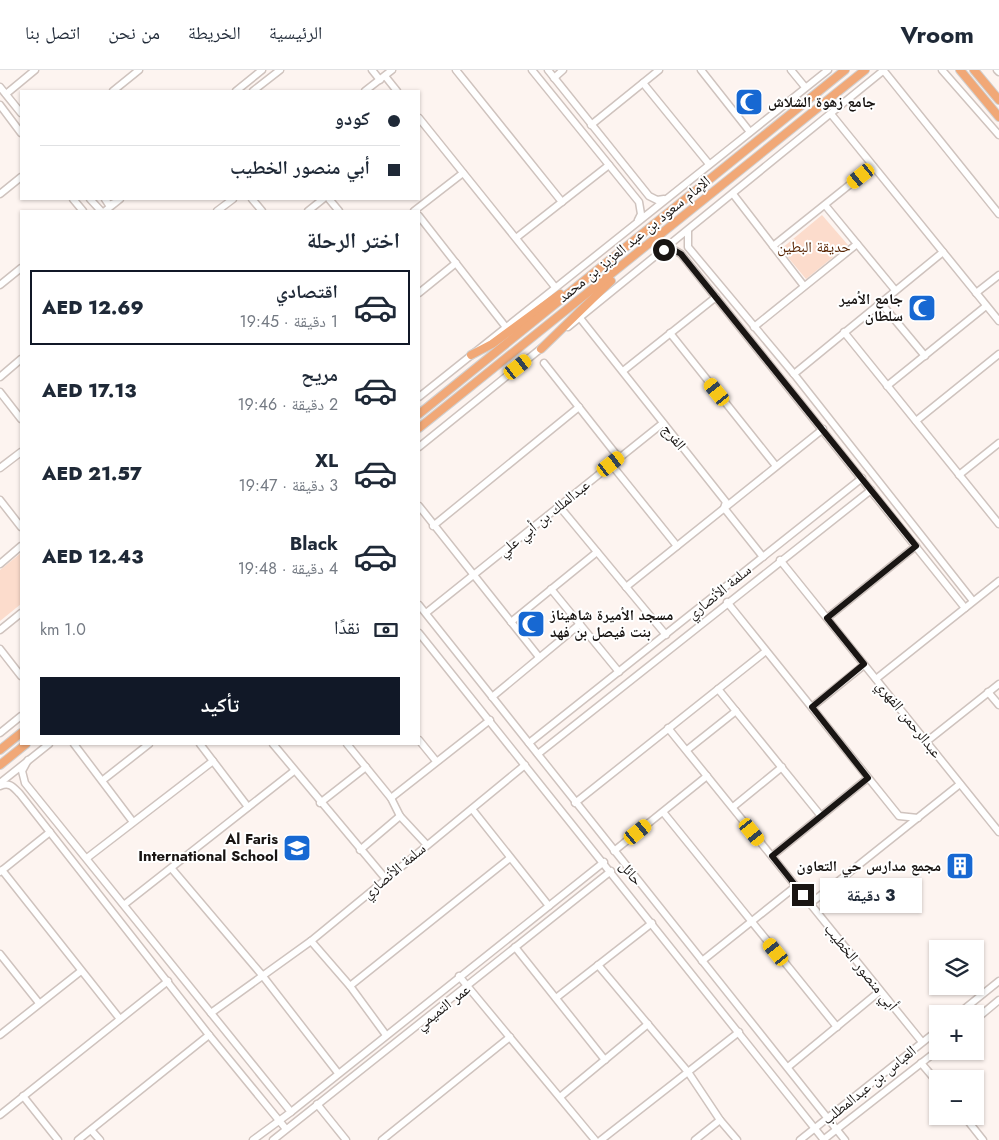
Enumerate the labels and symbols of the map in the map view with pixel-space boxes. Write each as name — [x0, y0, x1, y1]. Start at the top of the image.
mosque icon: جامع زهوة الشلاش — [734, 87, 764, 117]
place label: جامع زهوة الشلاش — [768, 91, 876, 113]
car — [844, 161, 877, 191]
street label: الإمام سعود بن عبد العزيز بن محمد — [553, 170, 715, 308]
park label: حديقة البطين — [777, 236, 851, 258]
route start — [653, 239, 675, 261]
place label: جامع الأمير سلطان — [838, 288, 903, 327]
mosque icon: جامع الأمير سلطان — [907, 293, 937, 323]
car — [501, 352, 534, 382]
car — [701, 376, 732, 408]
street label: الفرج — [657, 419, 691, 455]
car — [594, 449, 627, 479]
street label: عبدالملك بن أبي علي — [493, 474, 596, 563]
street label: سلمة الأنصاري — [682, 559, 756, 625]
place label: مسجد الأميرة شاهيناز بنت فيصل بن فهد — [549, 604, 673, 643]
mosque icon: مسجد الأميرة شاهيناز بنت فيصل بن فهد — [516, 609, 546, 639]
street label: عبدالرحمن الفهري — [870, 675, 948, 763]
car — [736, 816, 767, 848]
car — [621, 817, 654, 847]
place label: Al Faris International School — [138, 828, 278, 867]
school or university icon: Al Faris International School — [282, 833, 312, 863]
street label: سلمة الأنصاري — [357, 838, 431, 905]
building icon: مجمع مدارس حي التعاون — [945, 851, 975, 881]
place label: مجمع مدارس حي التعاون — [796, 855, 941, 878]
street label: حائل — [614, 856, 648, 891]
callout: 3 دقيقة — [820, 878, 923, 912]
route end — [792, 884, 814, 906]
street label: أبي منصور الخطيب — [818, 919, 903, 1016]
car — [760, 936, 791, 968]
street label: عمر التميمي — [411, 978, 476, 1036]
street label: العباس بن عبدالمطلب — [817, 1040, 921, 1130]

